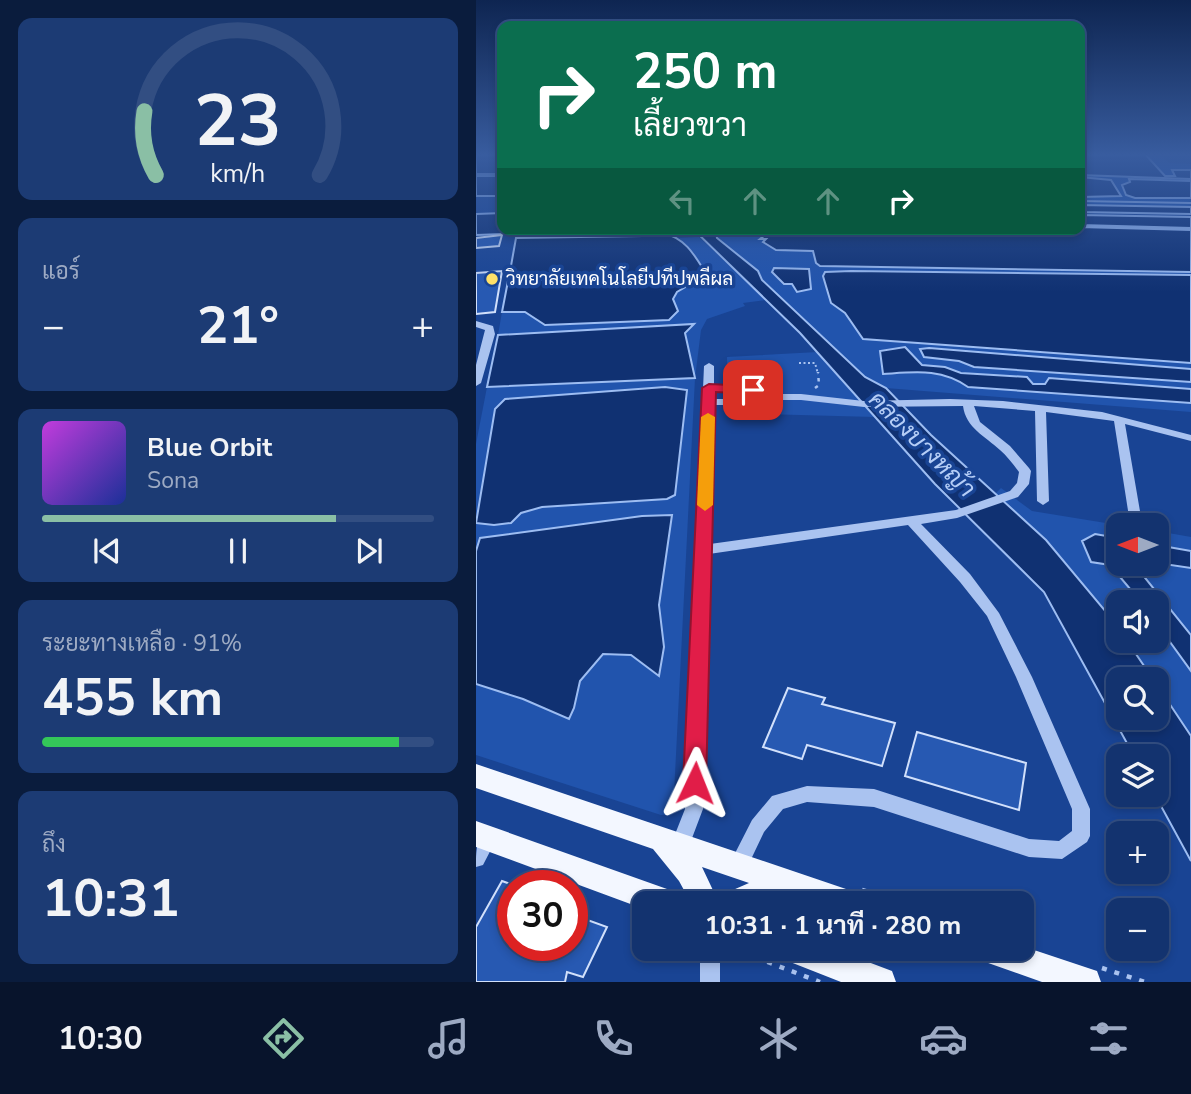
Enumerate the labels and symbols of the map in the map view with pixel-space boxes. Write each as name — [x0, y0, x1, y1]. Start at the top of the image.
place label: วิทยาลัยเทคโนโลยีปทีปพลีผล — [506, 266, 733, 292]
marker: วิทยาลัยเทคโนโลยีปทีปพลีผล — [484, 271, 500, 287]
pin — [723, 360, 783, 420]
water label: คลองบางหญ้า — [862, 384, 982, 504]
north arrow — [1106, 513, 1169, 576]
position arrow — [658, 746, 732, 820]
speed limit sign: 30 — [497, 870, 588, 961]

